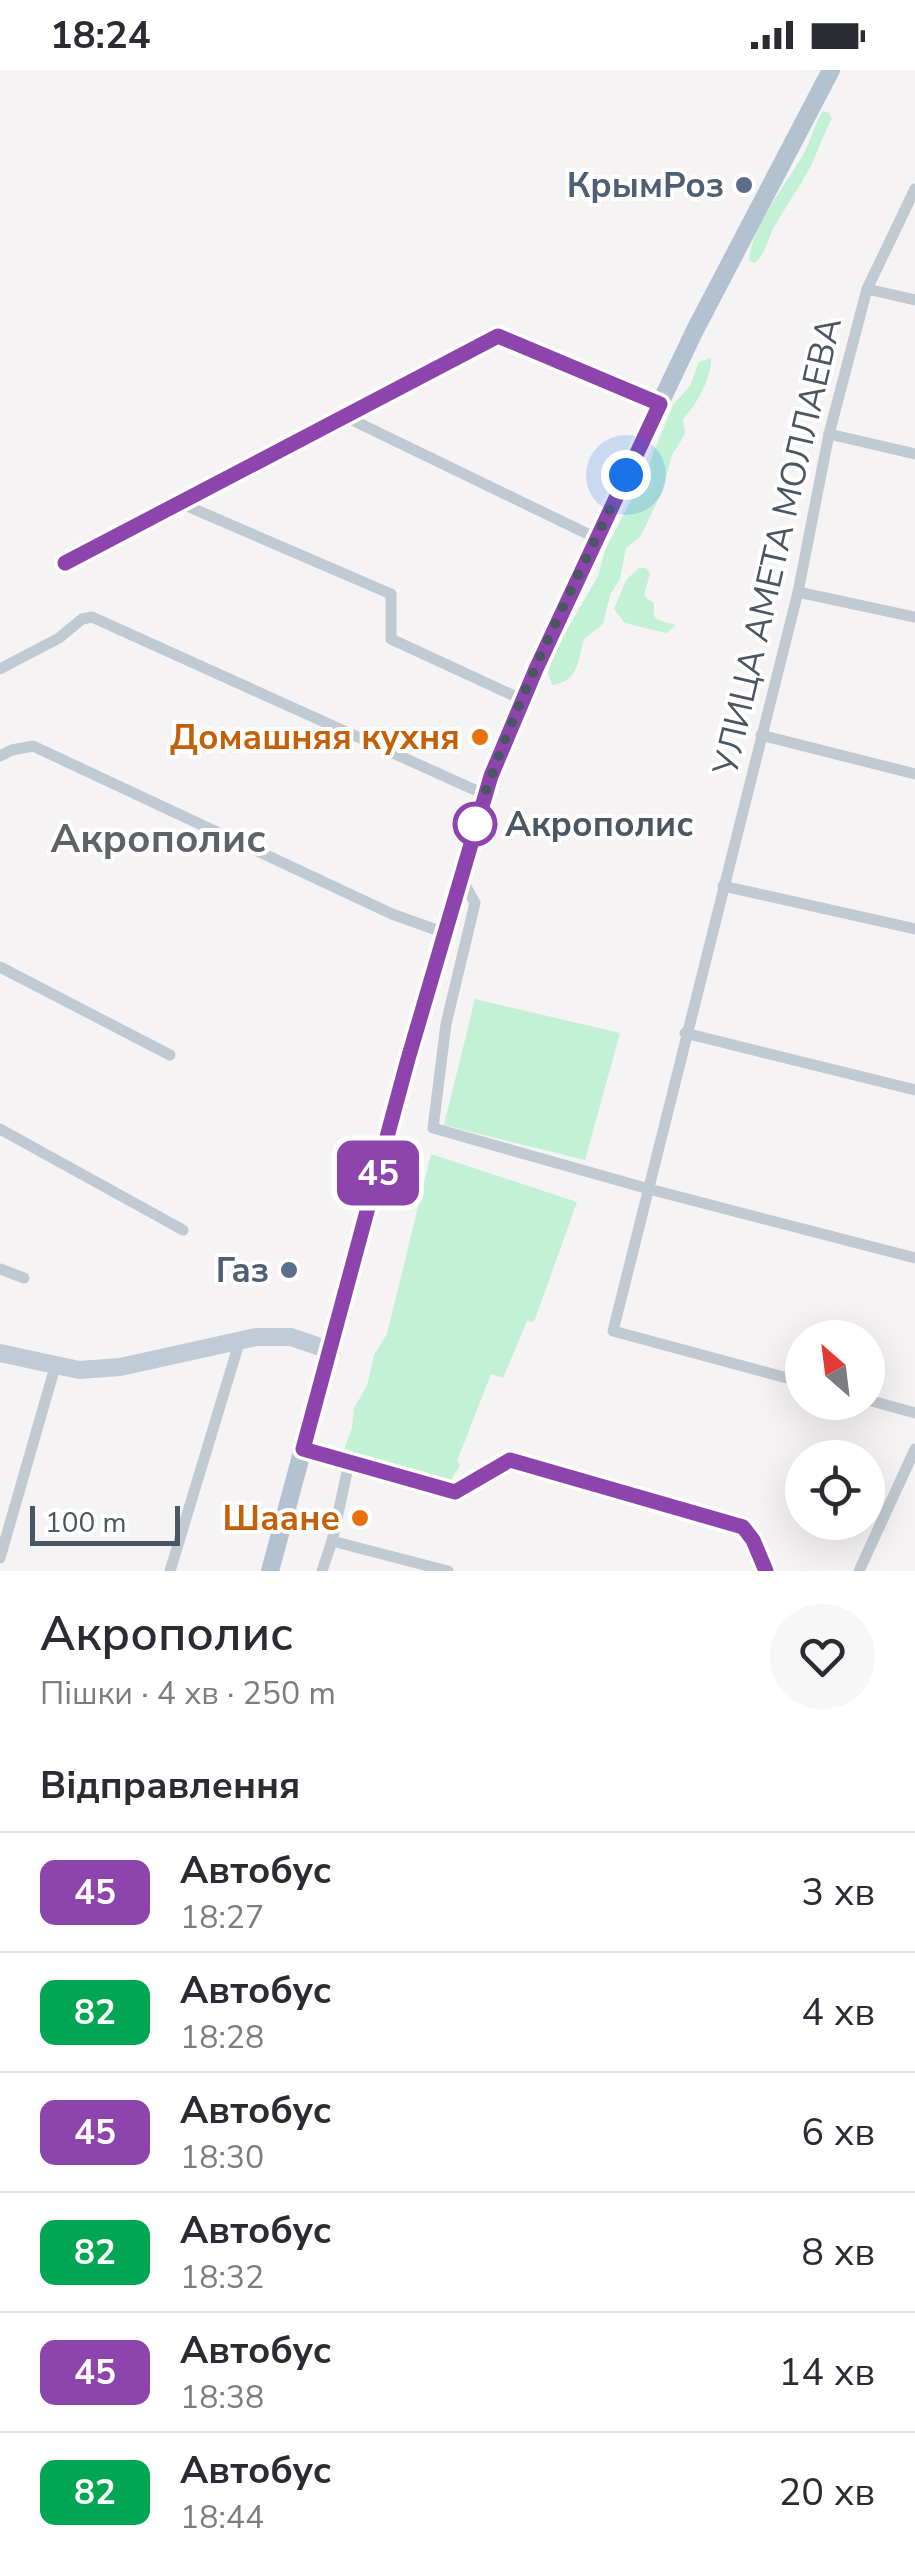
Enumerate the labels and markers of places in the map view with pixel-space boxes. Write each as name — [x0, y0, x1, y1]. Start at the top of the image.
place label: КрымРоз — [567, 162, 724, 209]
marker: КрымРоз — [733, 174, 755, 196]
place label: Домашняя кухня — [170, 714, 460, 761]
marker: Домашняя кухня — [469, 726, 491, 748]
place label: Акрополис — [505, 801, 693, 848]
marker: Акрополис — [454, 803, 496, 845]
place label: Газ — [216, 1247, 269, 1294]
marker: Газ — [278, 1259, 300, 1281]
place label: Шаане — [223, 1495, 340, 1542]
marker: Шаане — [349, 1507, 371, 1529]

